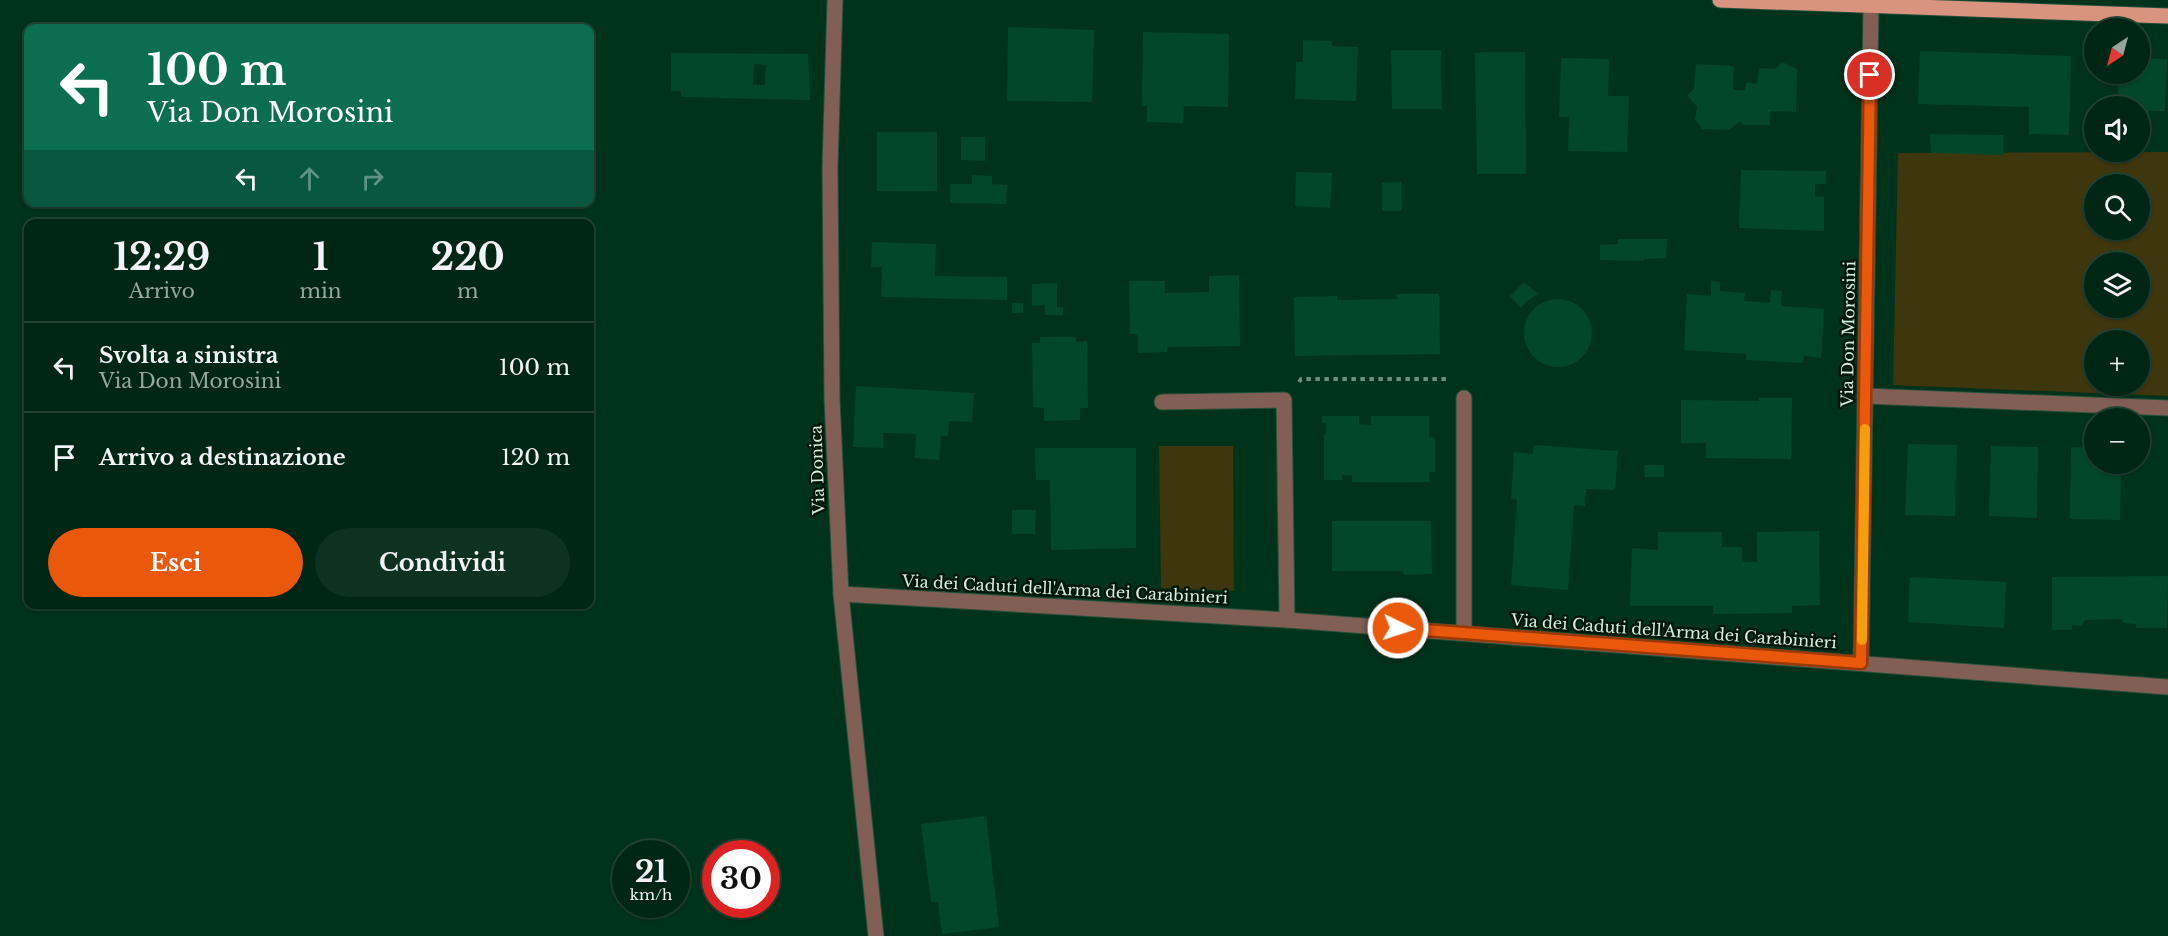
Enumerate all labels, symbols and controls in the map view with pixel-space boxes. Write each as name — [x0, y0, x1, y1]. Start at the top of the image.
north arrow — [2084, 18, 2150, 84]
map controls — [2084, 18, 2150, 474]
text: 100 m — [147, 44, 286, 96]
icon: left — [48, 48, 126, 126]
pin — [1844, 49, 1895, 100]
icon: arrive — [1853, 58, 1886, 91]
text: Via Don Morosini — [147, 96, 393, 129]
button: sound — [2084, 96, 2150, 162]
icon: left — [230, 162, 263, 195]
icon: ahead — [293, 162, 326, 195]
icon: right — [356, 162, 389, 195]
button: search — [2084, 174, 2150, 240]
text: 12:29 — [113, 235, 210, 280]
text: 1 — [313, 235, 328, 280]
text: 220 — [431, 235, 505, 280]
button: layers — [2084, 252, 2150, 318]
street label: Via Don Morosini — [1837, 260, 1859, 408]
text: Arrivo — [129, 279, 195, 303]
text: min — [299, 279, 342, 303]
text: m — [457, 279, 479, 303]
button: + — [2084, 330, 2150, 396]
text: Svolta a sinistra — [99, 342, 278, 369]
icon: left — [48, 351, 81, 384]
text: 100 m — [499, 354, 570, 381]
text: Via Don Morosini — [99, 369, 281, 393]
button: − — [2084, 408, 2150, 474]
street label: Via Donica — [805, 425, 829, 516]
icon: arrive — [48, 441, 81, 474]
text: Arrivo a destinazione — [99, 444, 346, 471]
text: 120 m — [501, 444, 570, 471]
button: Esci — [48, 528, 303, 597]
button: Condividi — [315, 528, 570, 597]
street label: Via dei Caduti dell'Arma dei Carabinieri — [900, 570, 1229, 608]
position arrow — [1366, 596, 1430, 660]
street label: Via dei Caduti dell'Arma dei Carabinieri — [1509, 610, 1838, 652]
speed limit sign: 30 — [702, 840, 780, 918]
text: 21 — [635, 853, 667, 890]
text: km/h — [630, 885, 672, 904]

